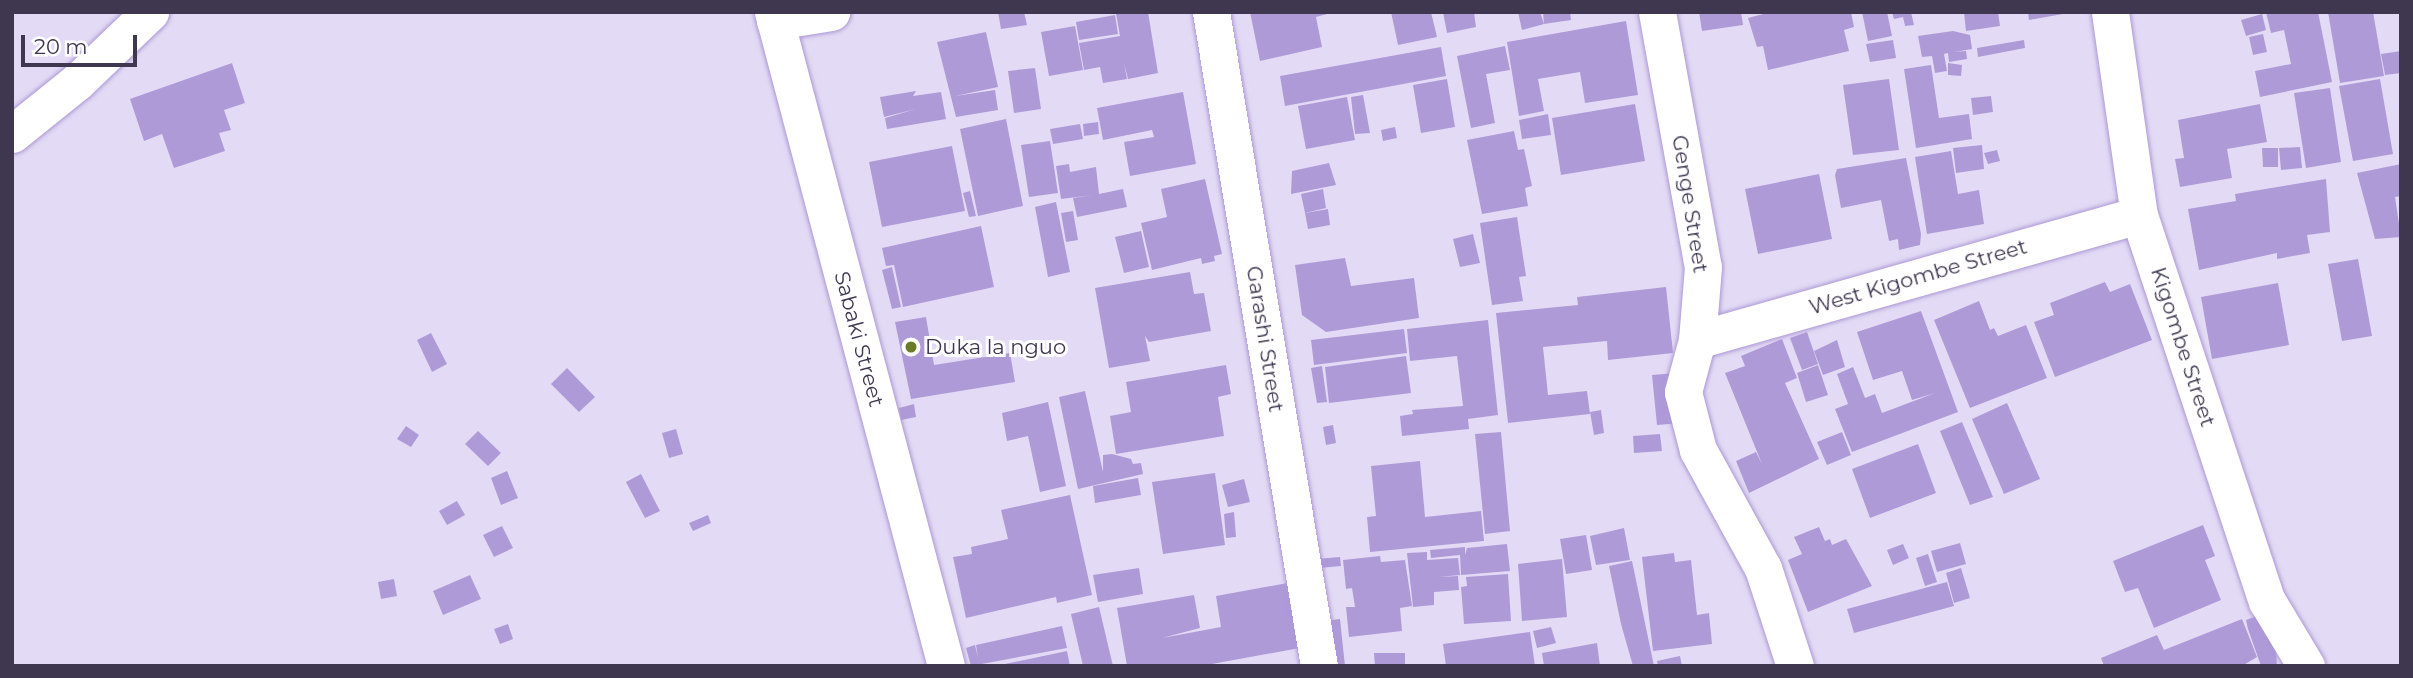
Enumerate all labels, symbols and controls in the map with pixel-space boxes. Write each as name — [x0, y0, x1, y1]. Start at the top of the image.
scale bar — [24, 21, 140, 65]
text: 20 m — [34, 34, 88, 59]
street label: Genge Street — [1667, 133, 1713, 275]
street label: West Kigombe Street — [1806, 234, 2030, 320]
street label: Garashi Street — [1241, 264, 1289, 414]
street label: Kigombe Street — [2145, 264, 2221, 430]
street label: Sabaki Street — [829, 269, 889, 409]
place label: Duka la nguo — [925, 334, 1066, 360]
marker: Duka la nguo — [903, 339, 919, 355]

